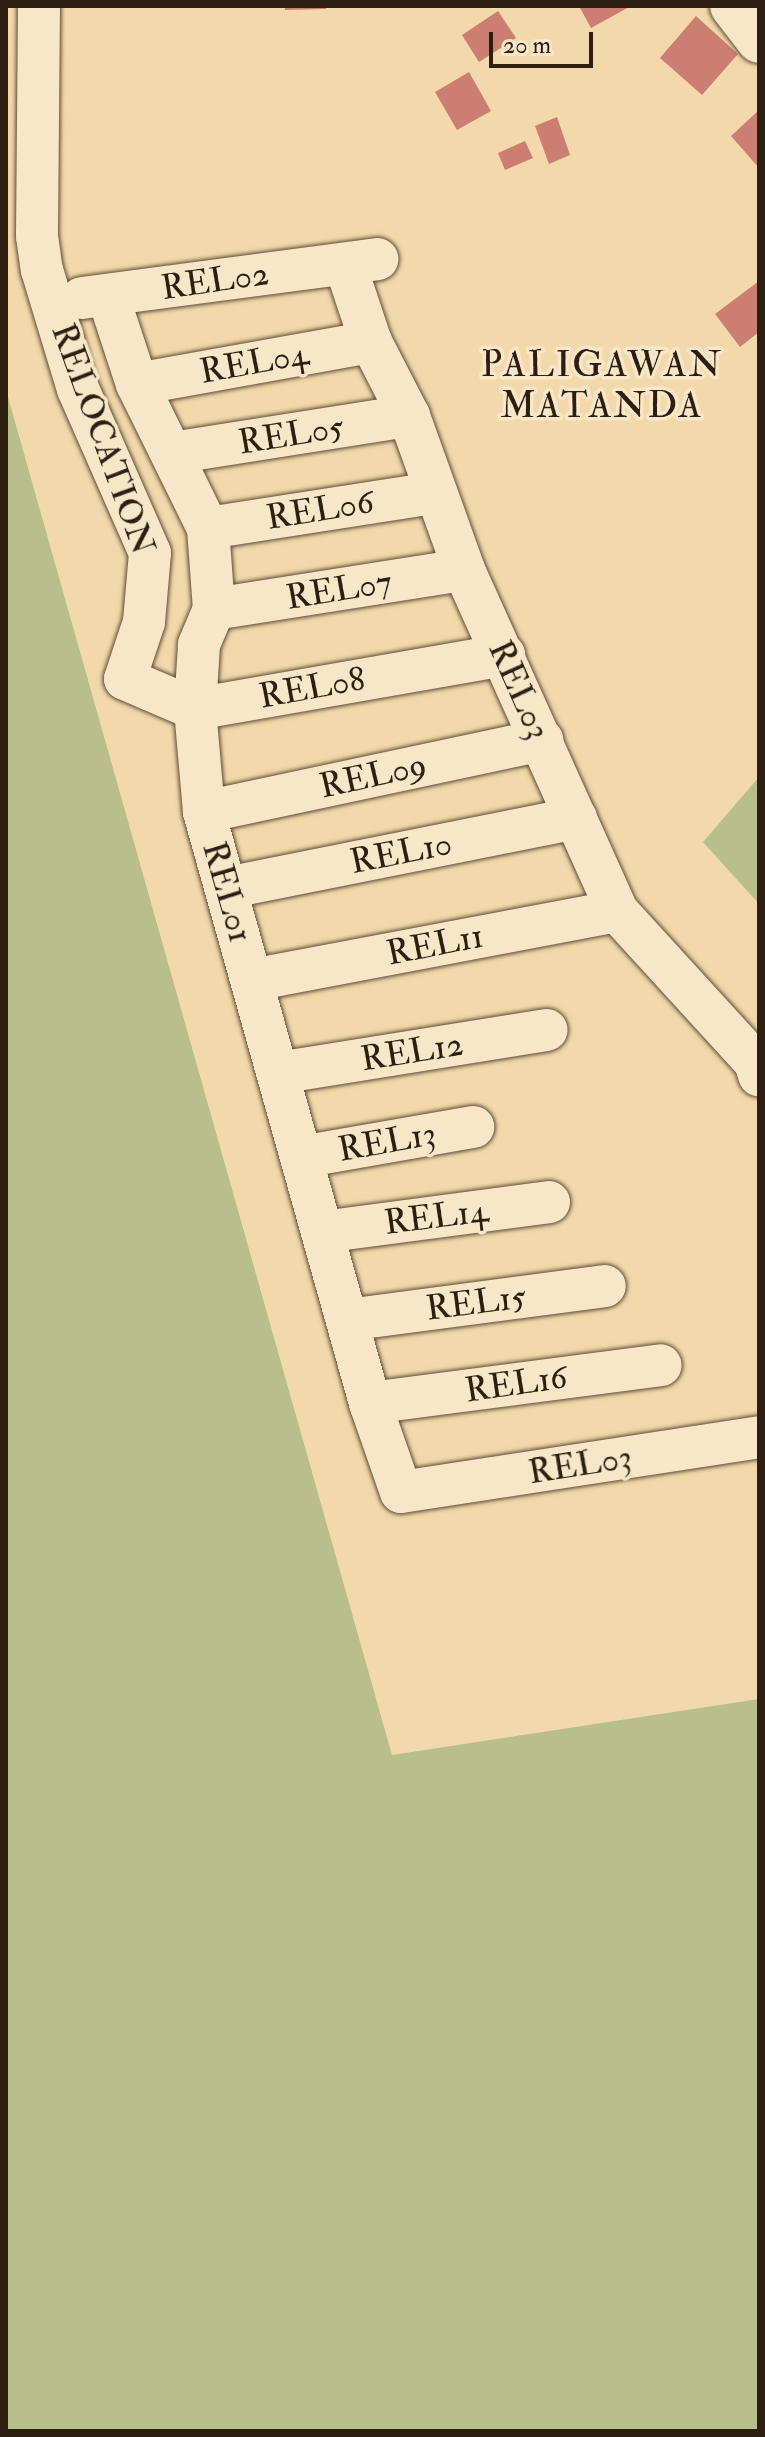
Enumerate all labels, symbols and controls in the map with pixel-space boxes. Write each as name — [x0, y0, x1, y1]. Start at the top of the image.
scale bar — [493, 16, 597, 66]
text: 20 m — [503, 30, 551, 61]
street label: REL02 — [159, 253, 271, 309]
street label: RELOCATION — [42, 318, 164, 560]
street label: REL04 — [197, 333, 311, 393]
district label: PALIGAWAN MATANDA — [481, 342, 723, 427]
street label: REL05 — [236, 407, 346, 463]
street label: REL06 — [263, 481, 377, 539]
street label: REL07 — [283, 562, 395, 618]
street label: REL03 — [479, 634, 559, 746]
street label: REL08 — [256, 659, 368, 717]
street label: REL09 — [316, 745, 430, 807]
street label: REL10 — [347, 823, 455, 883]
street label: REL01 — [193, 837, 261, 947]
street label: REL11 — [383, 916, 487, 974]
street label: REL12 — [358, 1024, 466, 1080]
street label: REL13 — [335, 1113, 439, 1171]
street label: REL14 — [382, 1190, 490, 1244]
street label: REL15 — [424, 1277, 528, 1329]
street label: REL16 — [462, 1357, 570, 1411]
street label: REL03 — [525, 1437, 635, 1493]

